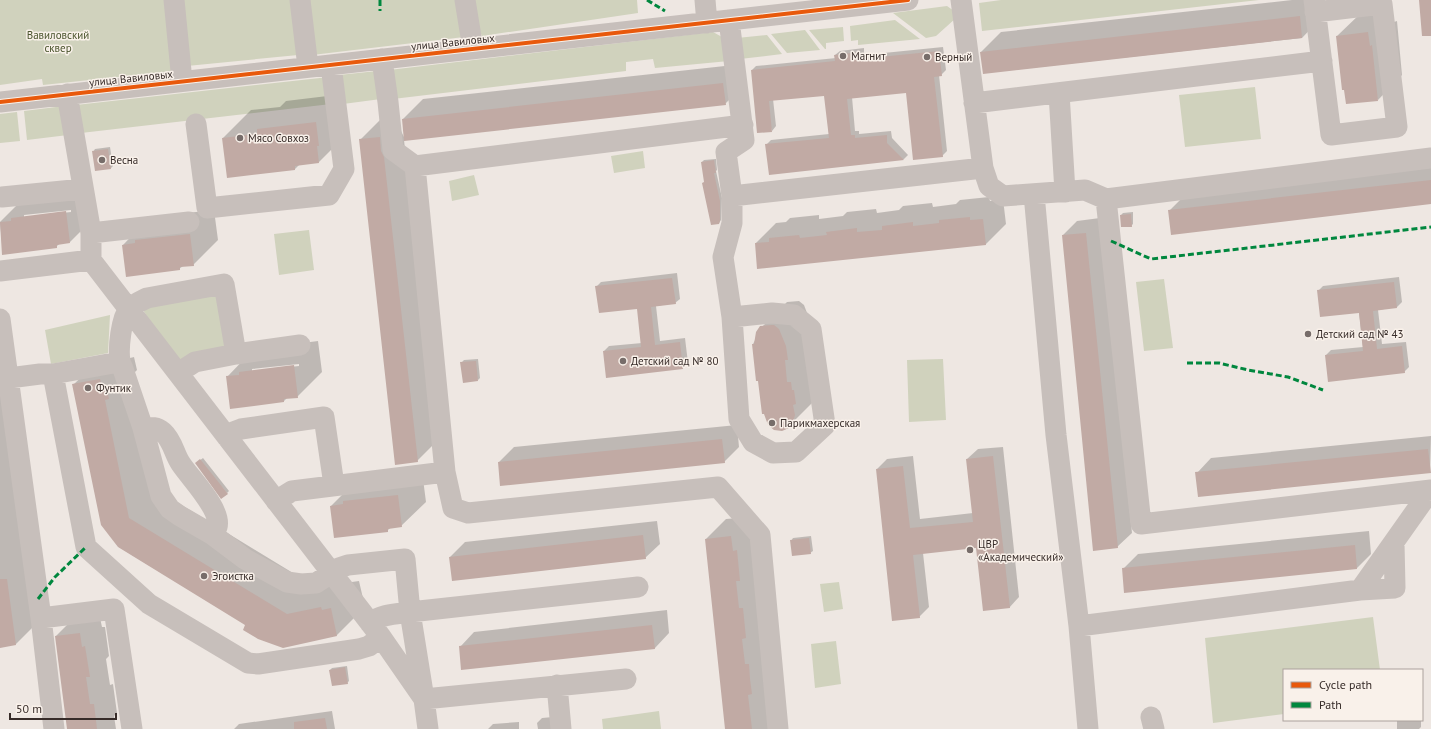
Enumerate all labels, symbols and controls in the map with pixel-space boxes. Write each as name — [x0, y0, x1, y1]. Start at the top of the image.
park label: Вавиловский сквер — [27, 28, 89, 55]
street label: улица Вавиловых — [410, 31, 496, 53]
place label: Магнит — [851, 49, 886, 63]
place label: Верный — [935, 50, 972, 64]
marker: Магнит — [838, 51, 848, 61]
marker: Верный — [922, 52, 932, 62]
street label: улица Вавиловых — [88, 67, 174, 89]
place label: Мясо Совхоз — [248, 131, 309, 145]
marker: Мясо Совхоз — [235, 133, 245, 143]
place label: Весна — [110, 153, 138, 167]
marker: Весна — [97, 155, 107, 165]
place label: Детский сад № 43 — [1316, 327, 1404, 341]
marker: Детский сад № 43 — [1303, 329, 1313, 339]
place label: Детский сад № 80 — [631, 354, 719, 368]
marker: Детский сад № 80 — [618, 356, 628, 366]
place label: Фунтик — [96, 381, 132, 395]
marker: Фунтик — [83, 383, 93, 393]
place label: Парикмахерская — [780, 416, 860, 430]
marker: Парикмахерская — [767, 418, 777, 428]
place label: ЦВР «Академический» — [978, 537, 1063, 564]
marker: ЦВР «Академический» — [965, 545, 975, 555]
place label: Эгоистка — [212, 569, 254, 583]
marker: Эгоистка — [199, 571, 209, 581]
legend — [1283, 669, 1423, 721]
text: Cycle path — [1319, 677, 1372, 692]
scale bar — [10, 695, 116, 721]
text: Path — [1319, 697, 1342, 712]
text: 50 m — [16, 701, 42, 716]

